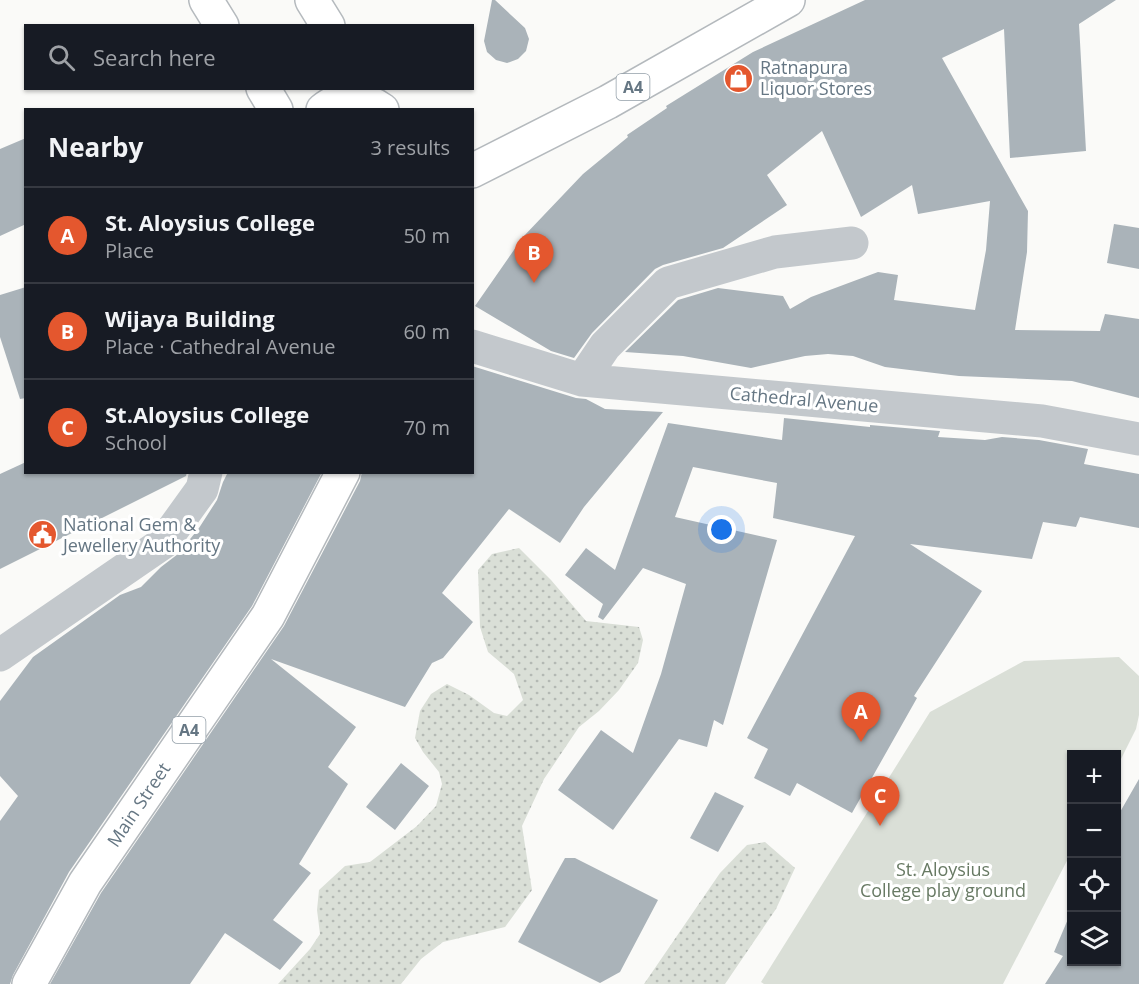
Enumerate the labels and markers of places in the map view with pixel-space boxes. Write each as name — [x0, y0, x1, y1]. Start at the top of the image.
place label: Ratnapura Liquor Stores — [760, 55, 872, 100]
shop icon: Ratnapura Liquor Stores — [723, 62, 755, 94]
pin: B — [514, 234, 554, 283]
place label: National Gem & Jewellery Authority — [61, 512, 221, 557]
public building icon: National Gem & Jewellery Authority — [26, 519, 58, 551]
pin: A — [842, 692, 880, 742]
pin: C — [860, 776, 900, 826]

